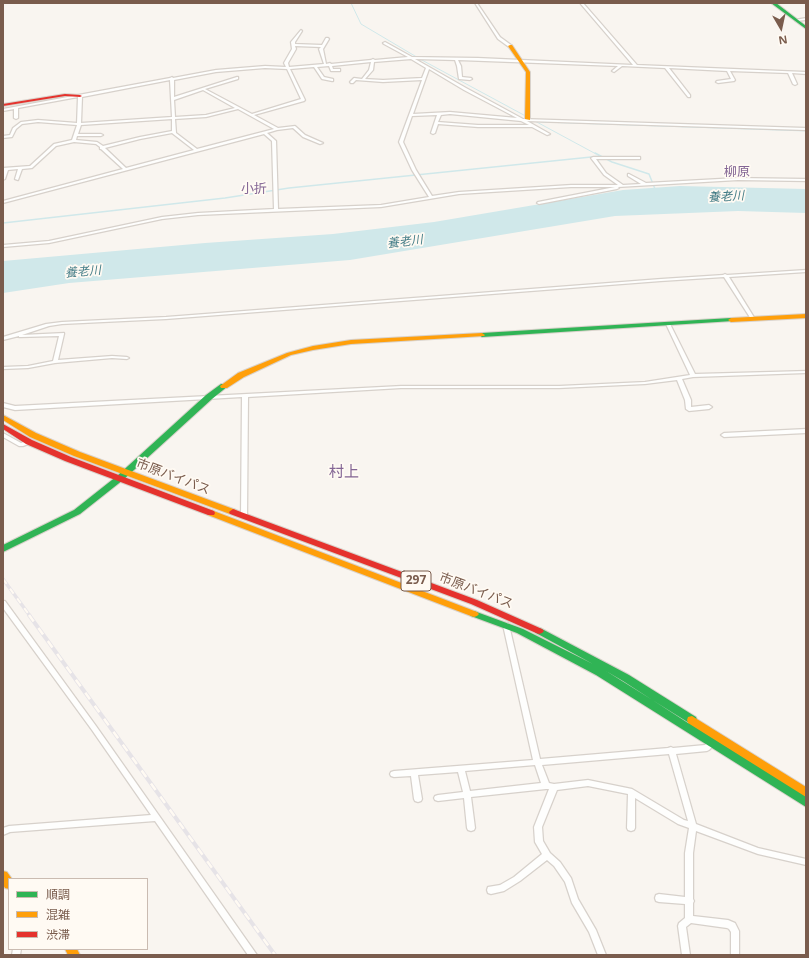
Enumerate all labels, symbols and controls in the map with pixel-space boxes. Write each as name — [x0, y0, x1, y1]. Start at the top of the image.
north arrow — [761, 8, 801, 48]
text: N — [777, 32, 789, 48]
district label: 柳原 — [724, 164, 750, 180]
district label: 小折 — [241, 181, 267, 197]
water label: 養老川 — [708, 189, 744, 205]
water label: 養老川 — [386, 233, 424, 251]
water label: 養老川 — [64, 263, 102, 281]
street label: 市原バイパス — [134, 456, 212, 498]
district label: 村上 — [329, 464, 359, 482]
street label: 市原バイパス — [437, 570, 515, 612]
road number: 297 — [401, 571, 431, 591]
legend — [8, 878, 148, 950]
text: 順調 — [46, 886, 70, 903]
text: 混雑 — [46, 906, 70, 923]
text: 渋滞 — [46, 926, 70, 943]

